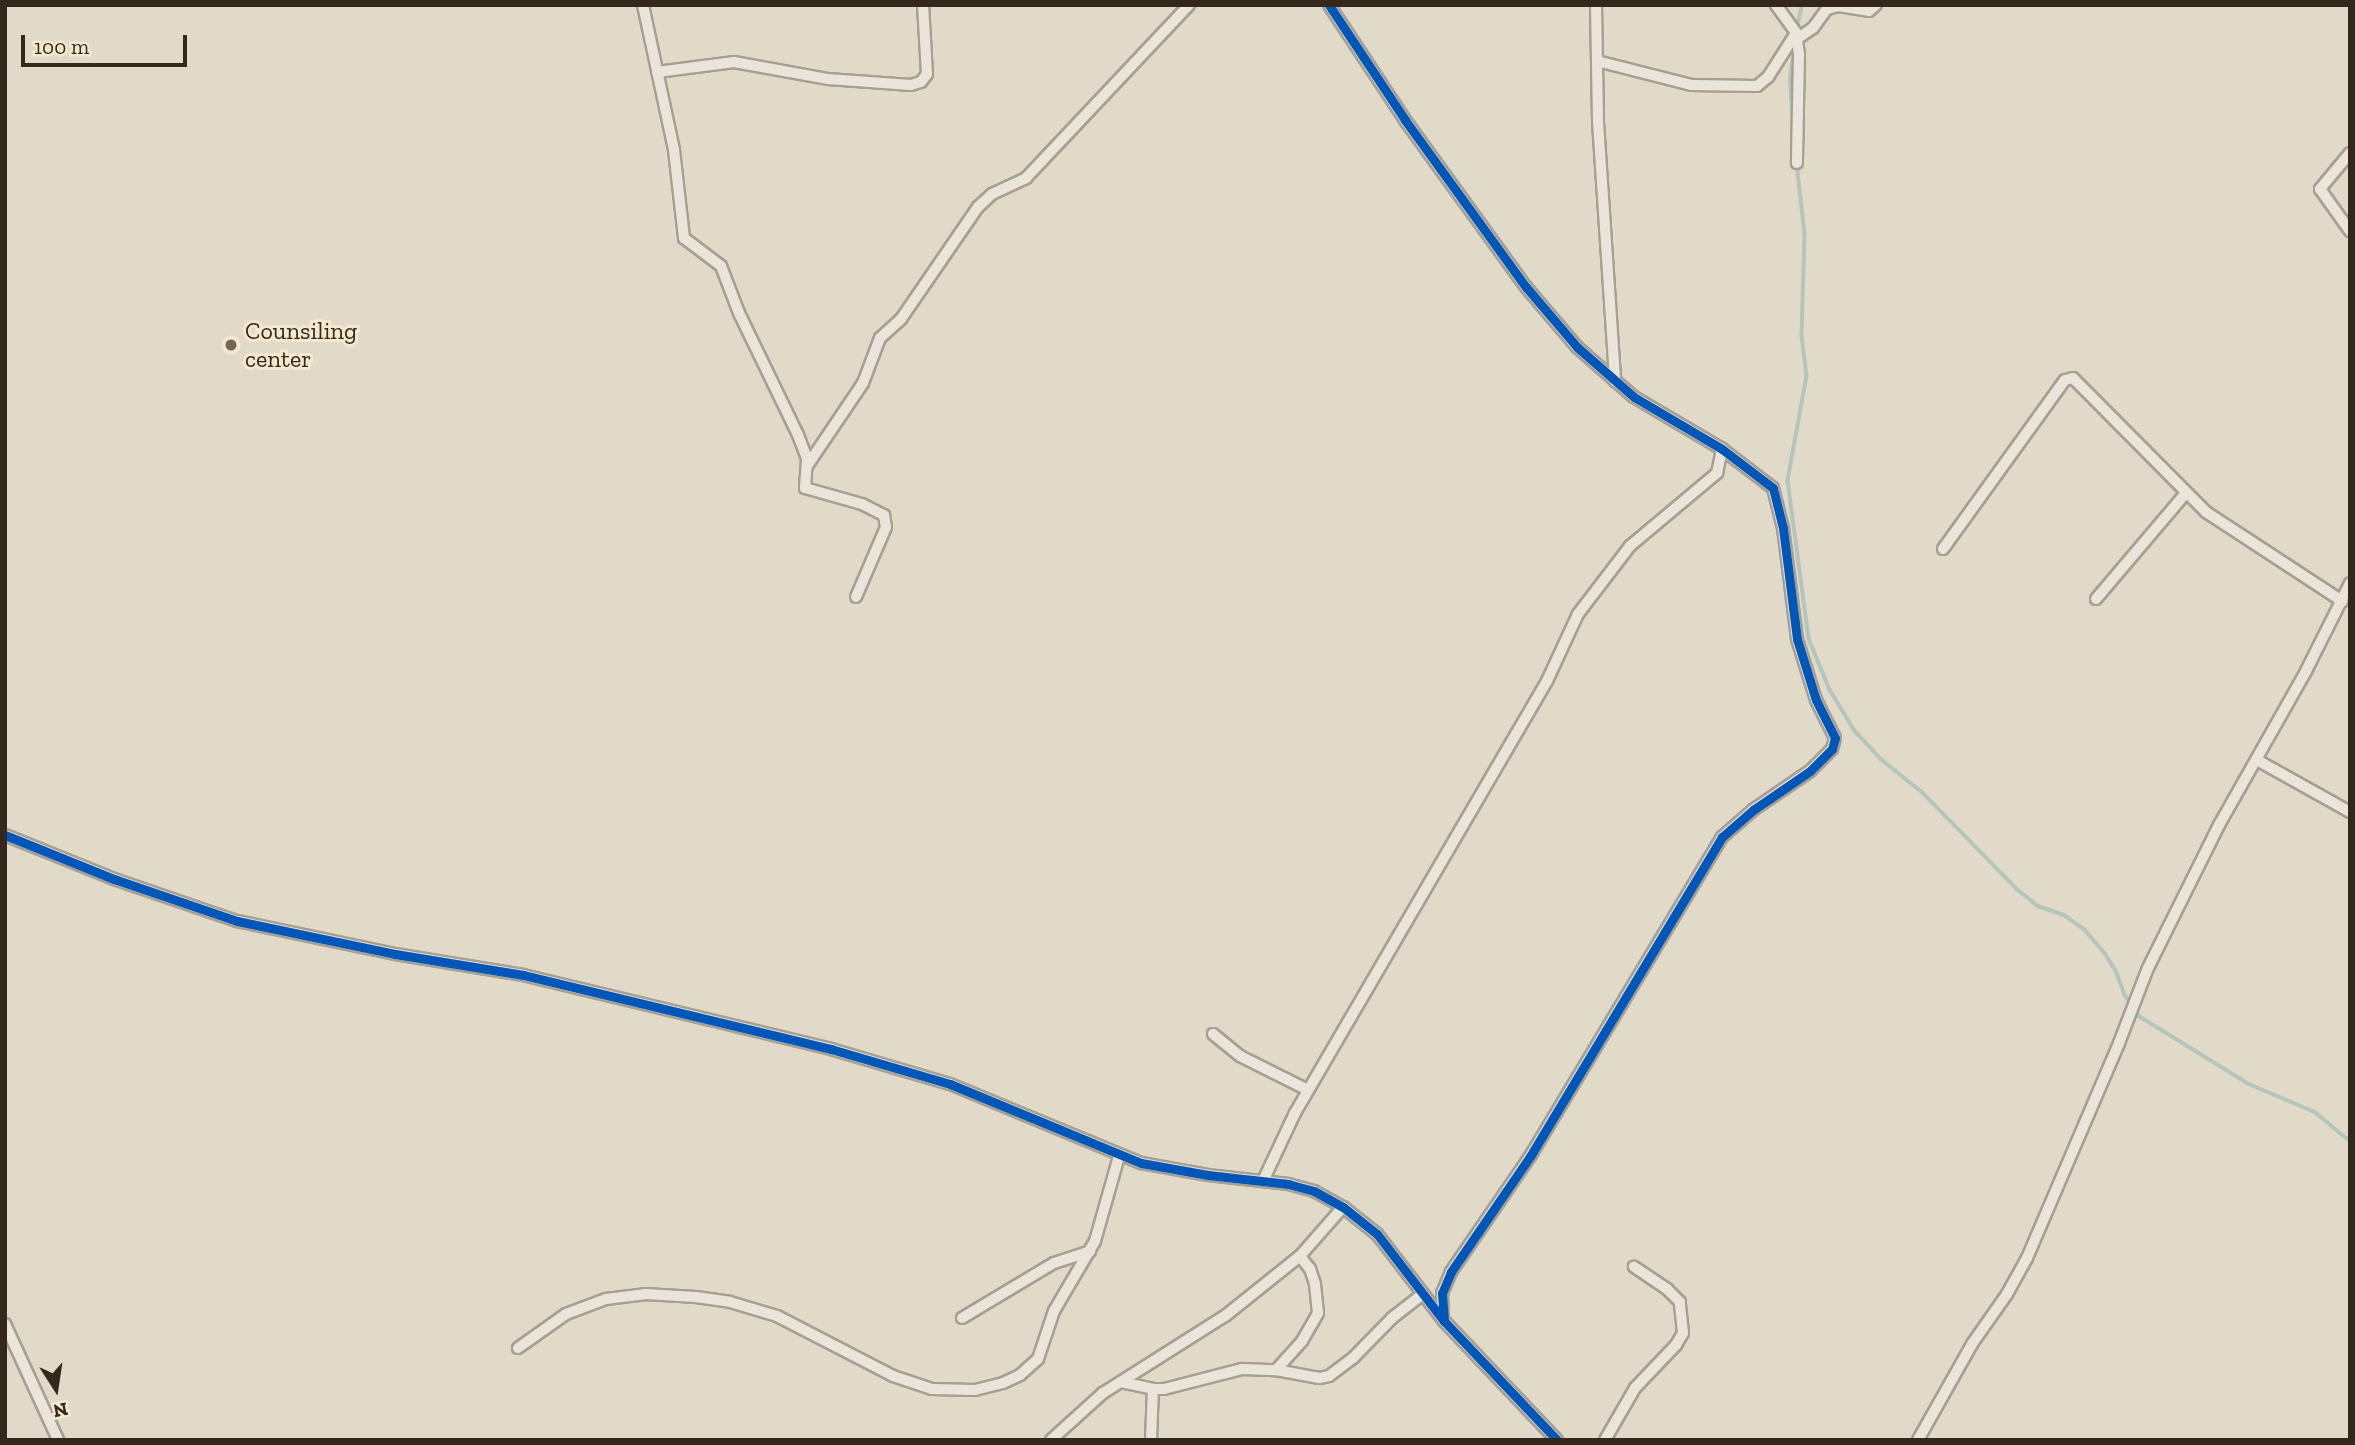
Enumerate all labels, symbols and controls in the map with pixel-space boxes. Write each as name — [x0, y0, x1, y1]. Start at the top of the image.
scale bar — [24, 21, 191, 65]
text: 100 m — [34, 34, 89, 59]
place label: Counsiling center — [245, 317, 357, 373]
marker: Counsiling center — [223, 337, 239, 353]
north arrow — [21, 1354, 91, 1424]
text: N — [51, 1397, 70, 1423]

